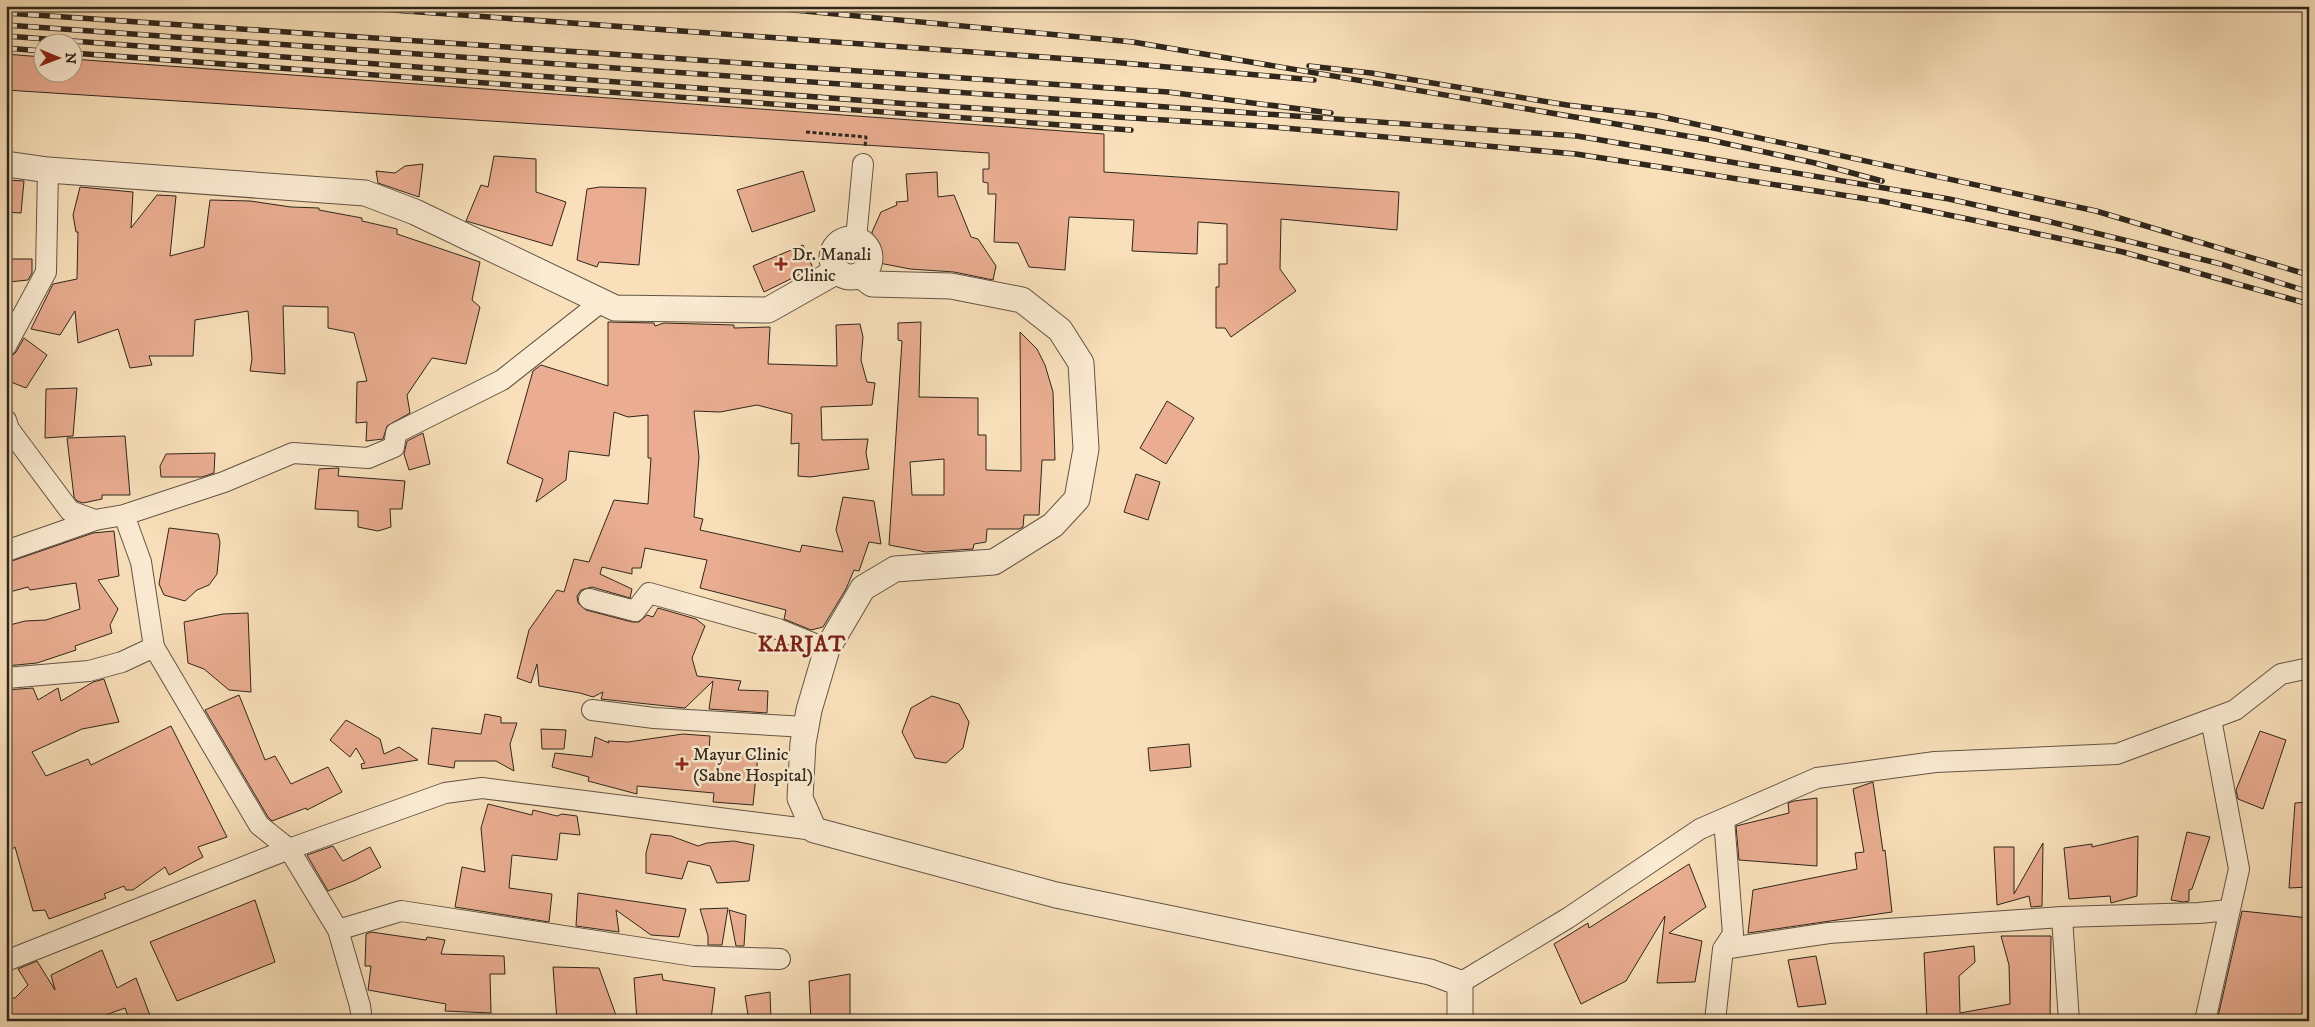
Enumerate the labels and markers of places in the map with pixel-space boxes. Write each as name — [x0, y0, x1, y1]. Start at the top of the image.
place label: Dr. Manali Clinic — [792, 244, 871, 287]
marker: Dr. Manali Clinic — [774, 257, 788, 271]
place label: Mayur Clinic (Sabne Hospital) — [693, 744, 813, 787]
marker: Mayur Clinic (Sabne Hospital) — [675, 757, 689, 771]

